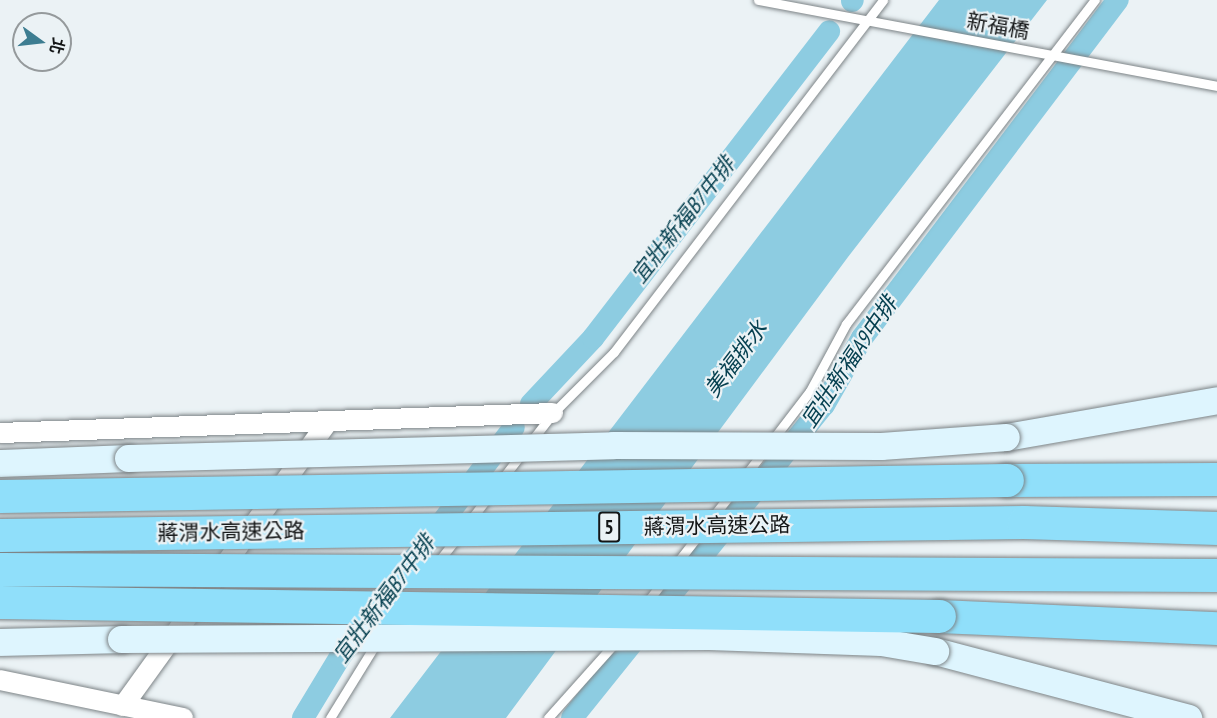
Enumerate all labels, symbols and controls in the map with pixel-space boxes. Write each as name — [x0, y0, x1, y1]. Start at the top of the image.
street label: 新福橋 — [965, 8, 1031, 44]
north arrow — [12, 12, 72, 72]
text: 北 — [46, 36, 69, 56]
water label: 宜壯新福B7中排 — [626, 152, 740, 288]
water label: 宜壯新福A9中排 — [795, 291, 903, 433]
water label: 美福排水 — [699, 316, 773, 402]
road number: 5 — [597, 510, 621, 544]
street label: 蔣渭水高速公路 — [643, 512, 791, 540]
street label: 蔣渭水高速公路 — [157, 518, 305, 546]
water label: 宜壯新福B7中排 — [328, 530, 440, 668]

